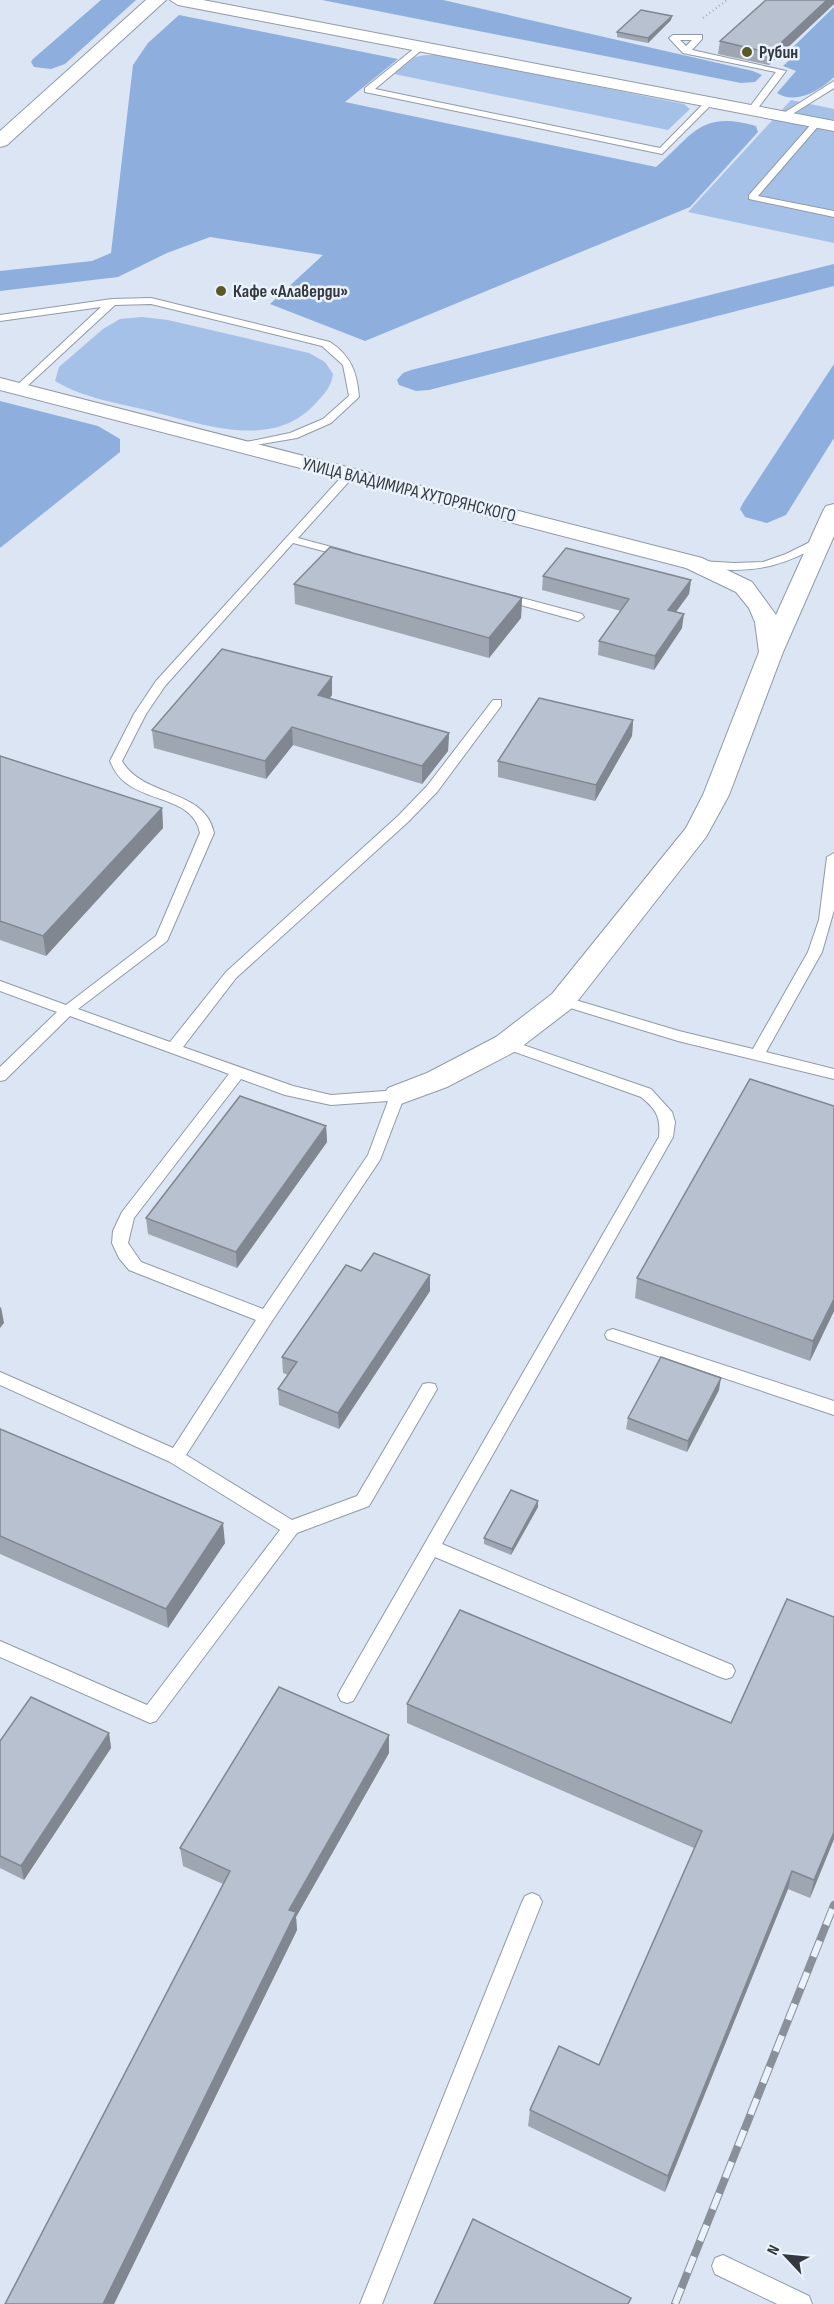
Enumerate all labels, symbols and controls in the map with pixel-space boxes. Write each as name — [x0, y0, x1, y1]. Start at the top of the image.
place label: Рубин — [759, 42, 798, 63]
marker: Рубин — [740, 45, 754, 59]
place label: Кафе «Алаверди» — [233, 281, 348, 302]
marker: Кафе «Алаверди» — [214, 284, 228, 298]
street label: УЛИЦА ВЛАДИМИРА ХУТОРЯНСКОГО — [300, 453, 518, 527]
north arrow — [756, 2226, 816, 2286]
text: N — [763, 2242, 784, 2258]

